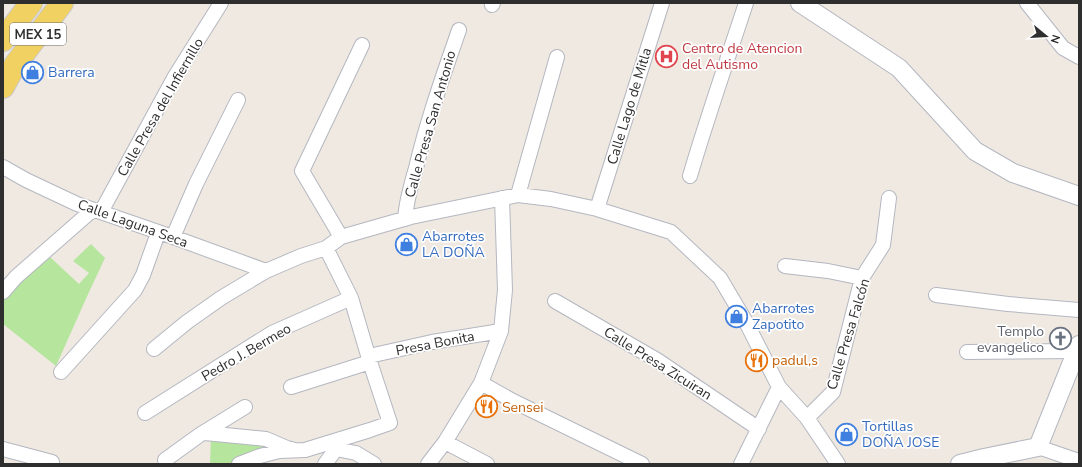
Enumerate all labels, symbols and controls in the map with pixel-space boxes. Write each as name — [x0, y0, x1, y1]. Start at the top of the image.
north arrow — [1026, 16, 1066, 56]
road number: MEX 15 — [10, 23, 66, 45]
text: N — [1047, 33, 1063, 45]
street label: Calle Presa del Infiernillo — [113, 34, 208, 180]
place label: Centro de Atencion del Autismo — [682, 39, 802, 74]
hospital icon: Centro de Atencion del Autismo — [654, 43, 680, 69]
street label: Calle Lago de Mitla — [603, 45, 656, 167]
street label: Calle Presa San Antonio — [400, 48, 461, 200]
shop icon: Barrera — [20, 59, 46, 85]
place label: Barrera — [48, 63, 95, 82]
street label: Calle Laguna Seca — [75, 195, 191, 252]
place label: Abarrotes LA DOÑA — [422, 227, 485, 262]
shop icon: Abarrotes LA DOÑA — [393, 231, 419, 257]
street label: Calle Presa Falcón — [822, 276, 874, 392]
place label: Abarrotes Zapotito — [752, 299, 815, 334]
shop icon: Abarrotes Zapotito — [724, 303, 750, 329]
street label: Pedro J. Bermeo — [198, 319, 295, 386]
street label: Calle Presa Zicuiran — [600, 322, 715, 404]
place label: Templo evangelico — [977, 322, 1044, 357]
church icon: Templo evangelico — [1047, 326, 1073, 352]
street label: Presa Bonita — [394, 327, 476, 360]
restaurant icon: padul,s — [743, 347, 769, 373]
place label: padul,s — [772, 351, 818, 370]
restaurant icon: Sensei — [473, 394, 499, 420]
place label: Sensei — [502, 398, 543, 417]
place label: Tortillas DOÑA JOSE — [862, 417, 939, 452]
shop icon: Tortillas DOÑA JOSE — [834, 421, 860, 447]

